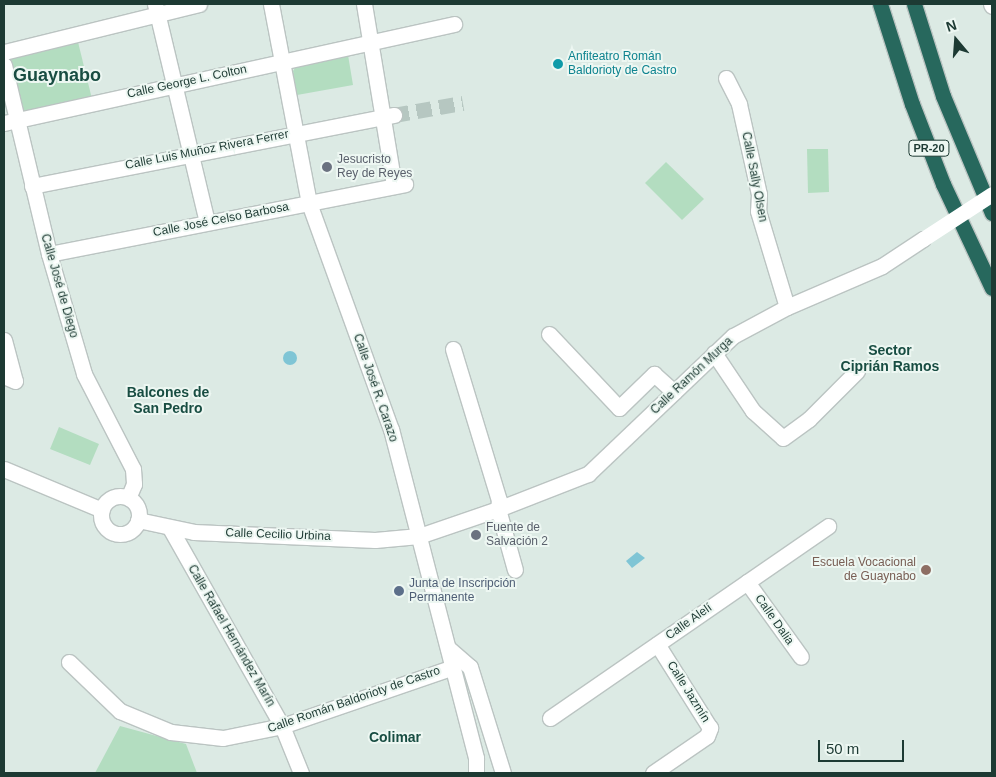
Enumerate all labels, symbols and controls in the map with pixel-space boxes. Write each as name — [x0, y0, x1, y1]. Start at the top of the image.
north arrow — [931, 15, 981, 65]
text: N — [944, 17, 959, 35]
place label: Anfiteatro Román Baldorioty de Castro — [568, 50, 677, 78]
marker: Anfiteatro Román Baldorioty de Castro — [552, 58, 564, 70]
street label: Calle George L. Colton — [126, 62, 248, 102]
district label: Guaynabo — [13, 64, 101, 86]
street label: Calle Luis Muñoz Rivera Ferrer — [124, 127, 290, 173]
street label: Calle Sally Olsen — [738, 131, 770, 223]
road number: PR-20 — [908, 140, 950, 156]
place label: Jesucristo Rey de Reyes — [337, 153, 412, 181]
marker: Jesucristo Rey de Reyes — [321, 161, 333, 173]
street label: Calle José Celso Barbosa — [152, 200, 290, 240]
street label: Calle José de Diego — [37, 232, 81, 340]
street label: Calle José R. Carazo — [350, 332, 400, 444]
street label: Calle Ramón Murga — [648, 334, 736, 418]
district label: Sector Ciprián Ramos — [841, 342, 939, 374]
district label: Balcones de San Pedro — [127, 384, 209, 417]
place label: Fuente de Salvación 2 — [486, 521, 548, 549]
street label: Calle Cecilio Urbina — [225, 526, 331, 544]
marker: Fuente de Salvación 2 — [470, 529, 482, 541]
place label: Escuela Vocacional de Guaynabo — [812, 556, 916, 584]
street label: Calle Rafael Hernández Marín — [184, 563, 278, 709]
marker: Escuela Vocacional de Guaynabo — [920, 564, 932, 576]
place label: Junta de Inscripción Permanente — [409, 577, 516, 605]
marker: Junta de Inscripción Permanente — [393, 585, 405, 597]
street label: Calle Dalia — [751, 592, 797, 648]
street label: Calle Alelí — [663, 601, 715, 643]
street label: Calle Jazmín — [664, 659, 712, 725]
street label: Calle Román Baldorioty de Castro — [266, 664, 442, 736]
district label: Colimar — [369, 729, 421, 745]
scale bar — [821, 730, 907, 762]
text: 50 m — [826, 740, 859, 757]

